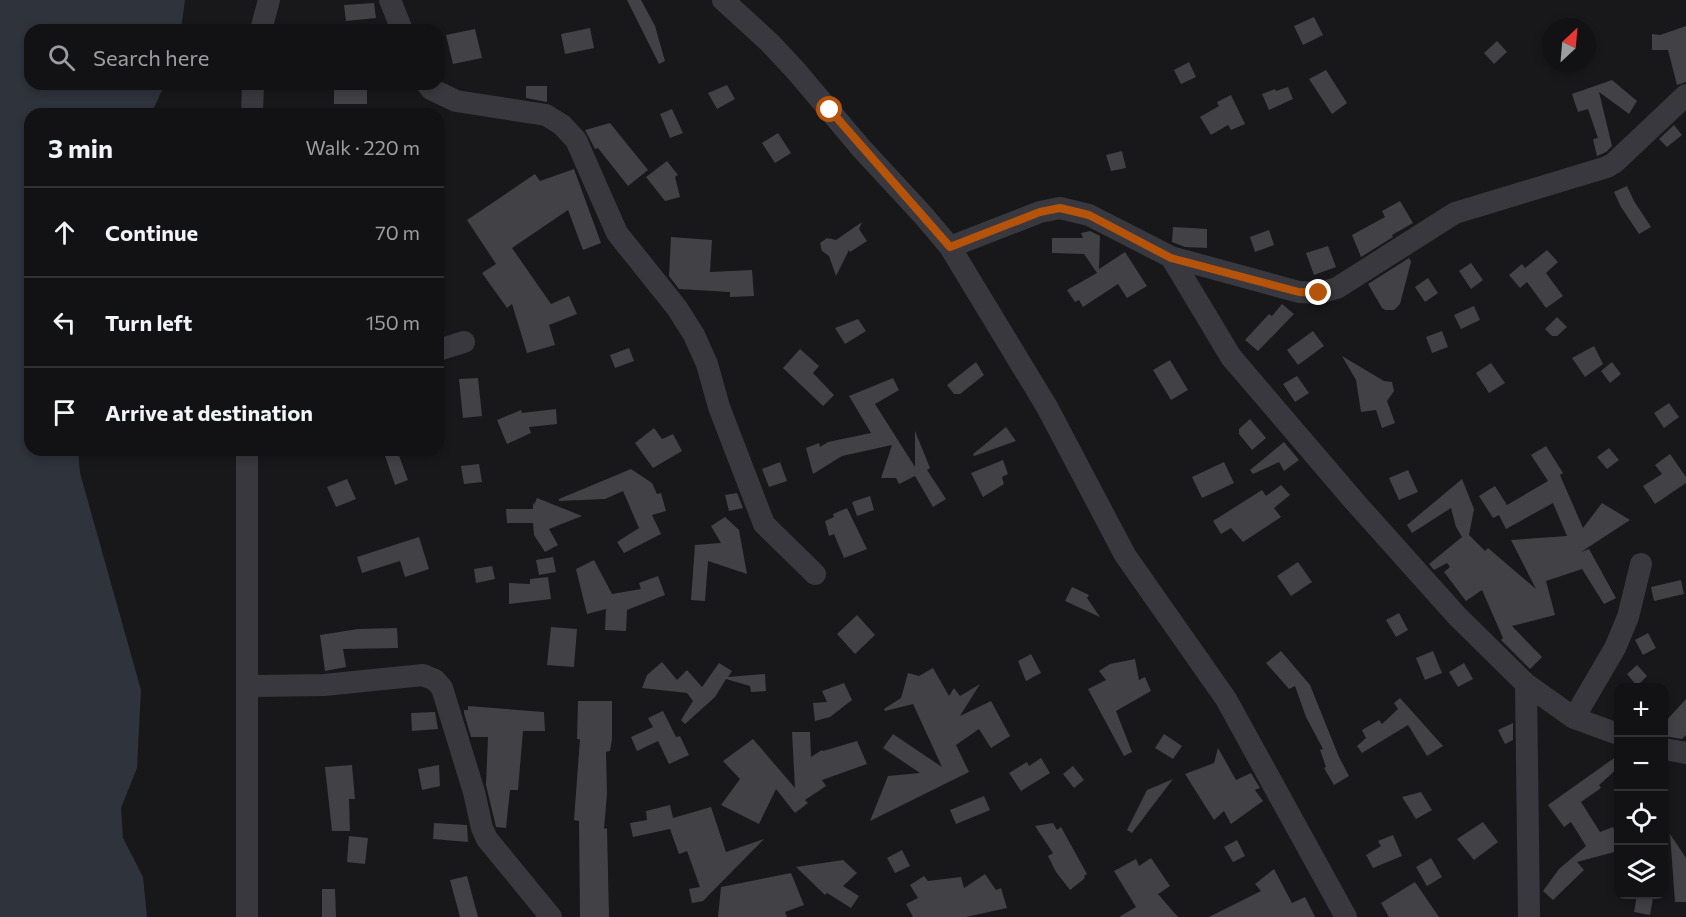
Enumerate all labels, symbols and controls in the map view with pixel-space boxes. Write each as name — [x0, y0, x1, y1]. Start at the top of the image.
north arrow — [1542, 18, 1596, 72]
search box — [24, 24, 444, 90]
icon: search — [45, 41, 78, 74]
text: Search here — [93, 44, 209, 71]
route start — [816, 96, 842, 122]
text: 3 min — [48, 132, 113, 163]
text: Walk · 220 m — [305, 135, 420, 159]
icon: ahead — [48, 216, 81, 249]
text: Continue — [105, 219, 198, 246]
text: 70 m — [375, 220, 420, 244]
route end — [1305, 279, 1331, 305]
icon: left — [48, 306, 81, 339]
text: Turn left — [105, 309, 192, 336]
text: 150 m — [366, 310, 420, 334]
icon: arrive — [48, 396, 81, 429]
text: Arrive at destination — [105, 399, 313, 426]
map controls — [1614, 683, 1668, 899]
button: + — [1614, 683, 1668, 737]
button: − — [1614, 737, 1668, 791]
button: locate — [1614, 791, 1668, 845]
button: layers — [1614, 845, 1668, 899]

